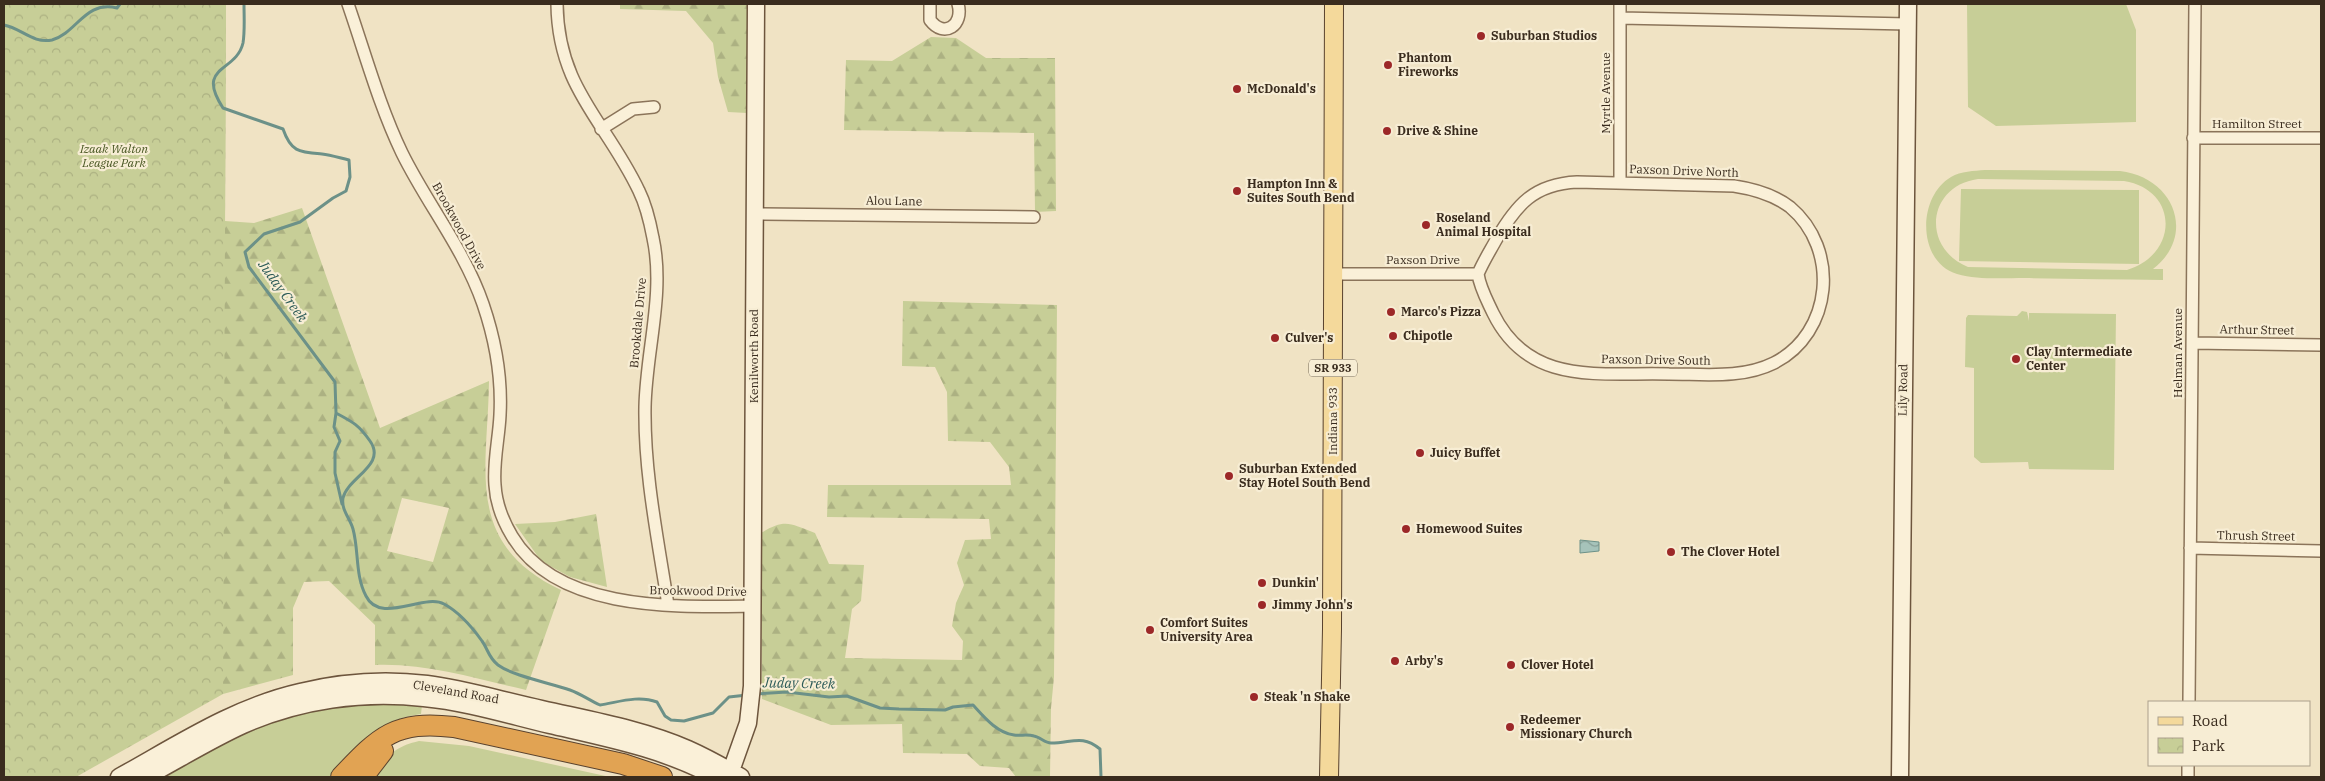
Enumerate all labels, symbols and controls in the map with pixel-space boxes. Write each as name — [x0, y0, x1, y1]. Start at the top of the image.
place label: Suburban Studios — [1491, 28, 1597, 43]
marker: Suburban Studios — [1475, 30, 1487, 42]
place label: Phantom Fireworks — [1398, 50, 1458, 79]
street label: Myrtle Avenue — [1598, 52, 1613, 134]
marker: Phantom Fireworks — [1382, 59, 1394, 71]
place label: McDonald's — [1247, 81, 1316, 96]
marker: McDonald's — [1231, 83, 1243, 95]
street label: Hamilton Street — [2212, 116, 2302, 131]
place label: Drive & Shine — [1397, 123, 1478, 138]
marker: Drive & Shine — [1381, 125, 1393, 137]
park label: Izaak Walton League Park — [79, 141, 148, 170]
street label: Paxson Drive North — [1629, 161, 1740, 180]
place label: Hampton Inn & Suites South Bend — [1247, 176, 1355, 205]
street label: Brookwood Drive — [429, 180, 490, 272]
marker: Hampton Inn & Suites South Bend — [1231, 185, 1243, 197]
street label: Alou Lane — [866, 193, 922, 208]
place label: Roseland Animal Hospital — [1436, 210, 1531, 239]
marker: Roseland Animal Hospital — [1420, 219, 1432, 231]
street label: Paxson Drive — [1386, 252, 1460, 267]
water label: Juday Creek — [254, 256, 312, 326]
street label: Brookdale Drive — [626, 277, 649, 369]
place label: Marco's Pizza — [1401, 304, 1481, 319]
marker: Marco's Pizza — [1385, 306, 1397, 318]
street label: Helman Avenue — [2170, 308, 2185, 398]
street label: Kenilworth Road — [746, 309, 761, 403]
street label: Arthur Street — [2220, 321, 2294, 338]
place label: Chipotle — [1403, 328, 1453, 343]
place label: Culver's — [1285, 330, 1333, 345]
marker: Chipotle — [1387, 330, 1399, 342]
marker: Culver's — [1269, 332, 1281, 344]
place label: Clay Intermediate Center — [2026, 344, 2132, 373]
street label: Paxson Drive South — [1601, 351, 1711, 368]
marker: Clay Intermediate Center — [2010, 353, 2022, 365]
road number: SR 933 — [1309, 359, 1357, 376]
street label: Lily Road — [1895, 364, 1910, 416]
street label: Indiana 933 — [1325, 387, 1340, 455]
place label: Juicy Buffet — [1430, 445, 1501, 460]
marker: Juicy Buffet — [1414, 447, 1426, 459]
place label: Suburban Extended Stay Hotel South Bend — [1239, 461, 1371, 490]
marker: Suburban Extended Stay Hotel South Bend — [1223, 470, 1235, 482]
place label: Homewood Suites — [1416, 521, 1522, 536]
marker: Homewood Suites — [1400, 523, 1412, 535]
street label: Thrush Street — [2217, 527, 2295, 544]
place label: The Clover Hotel — [1681, 544, 1780, 559]
marker: The Clover Hotel — [1665, 546, 1677, 558]
place label: Dunkin' — [1272, 575, 1319, 590]
marker: Dunkin' — [1256, 577, 1268, 589]
street label: Brookwood Drive — [649, 582, 747, 599]
place label: Jimmy John's — [1272, 597, 1353, 612]
marker: Jimmy John's — [1256, 599, 1268, 611]
place label: Comfort Suites University Area — [1160, 615, 1253, 644]
marker: Comfort Suites University Area — [1144, 624, 1156, 636]
place label: Arby's — [1405, 653, 1443, 668]
marker: Arby's — [1389, 655, 1401, 667]
place label: Clover Hotel — [1521, 657, 1594, 672]
marker: Clover Hotel — [1505, 659, 1517, 671]
water label: Juday Creek — [762, 673, 836, 693]
street label: Cleveland Road — [412, 677, 500, 706]
place label: Steak 'n Shake — [1264, 689, 1350, 704]
marker: Steak 'n Shake — [1248, 691, 1260, 703]
legend — [2148, 701, 2310, 766]
text: Road — [2192, 711, 2228, 730]
place label: Redeemer Missionary Church — [1520, 712, 1632, 741]
marker: Redeemer Missionary Church — [1504, 721, 1516, 733]
text: Park — [2192, 736, 2225, 755]

